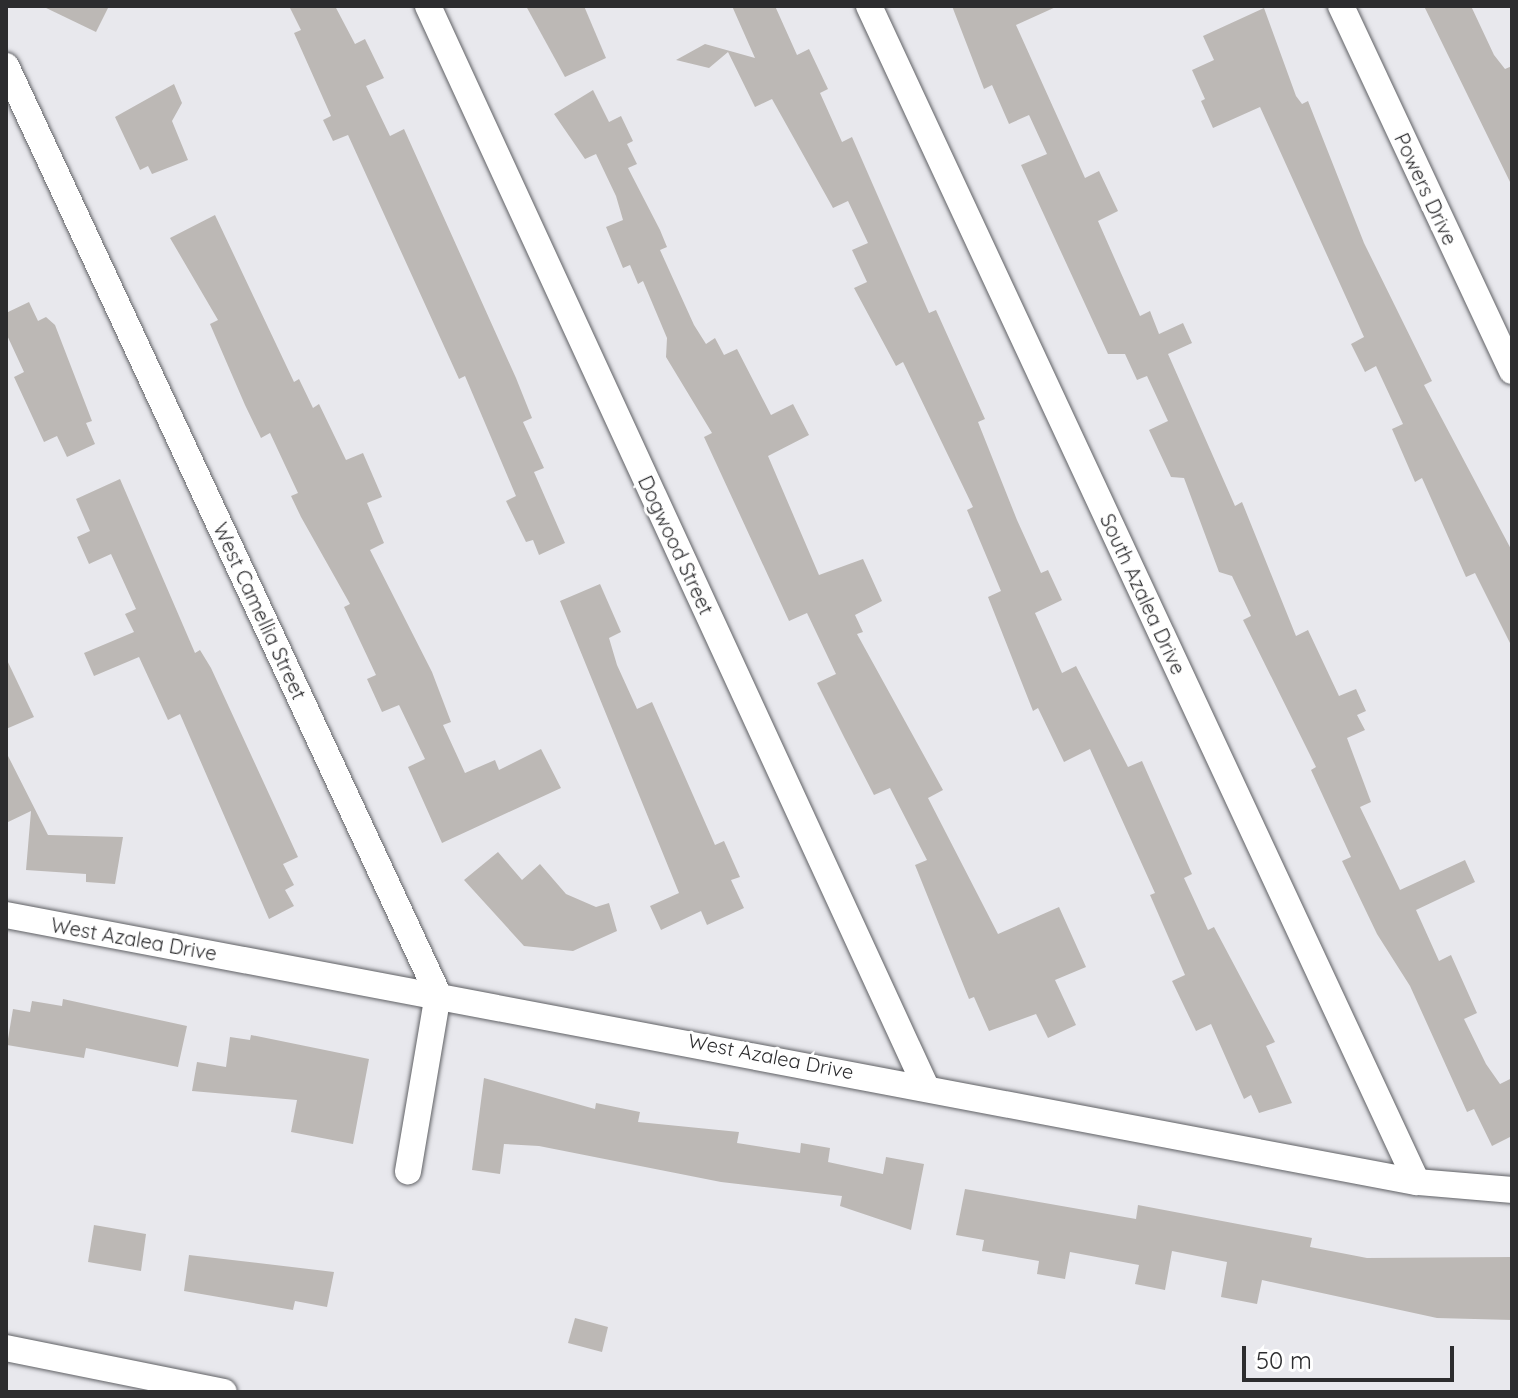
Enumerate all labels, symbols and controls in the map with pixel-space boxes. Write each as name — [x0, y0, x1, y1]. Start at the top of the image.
street label: Powers Drive — [1390, 129, 1462, 249]
street label: Dogwood Street — [633, 472, 719, 618]
street label: South Azalea Drive — [1095, 510, 1191, 678]
street label: West Camellia Street — [208, 519, 312, 703]
street label: West Azalea Drive — [49, 913, 219, 965]
street label: West Azalea Drive — [686, 1028, 856, 1084]
scale bar — [1246, 1330, 1458, 1380]
text: 50 m — [1256, 1345, 1312, 1375]

